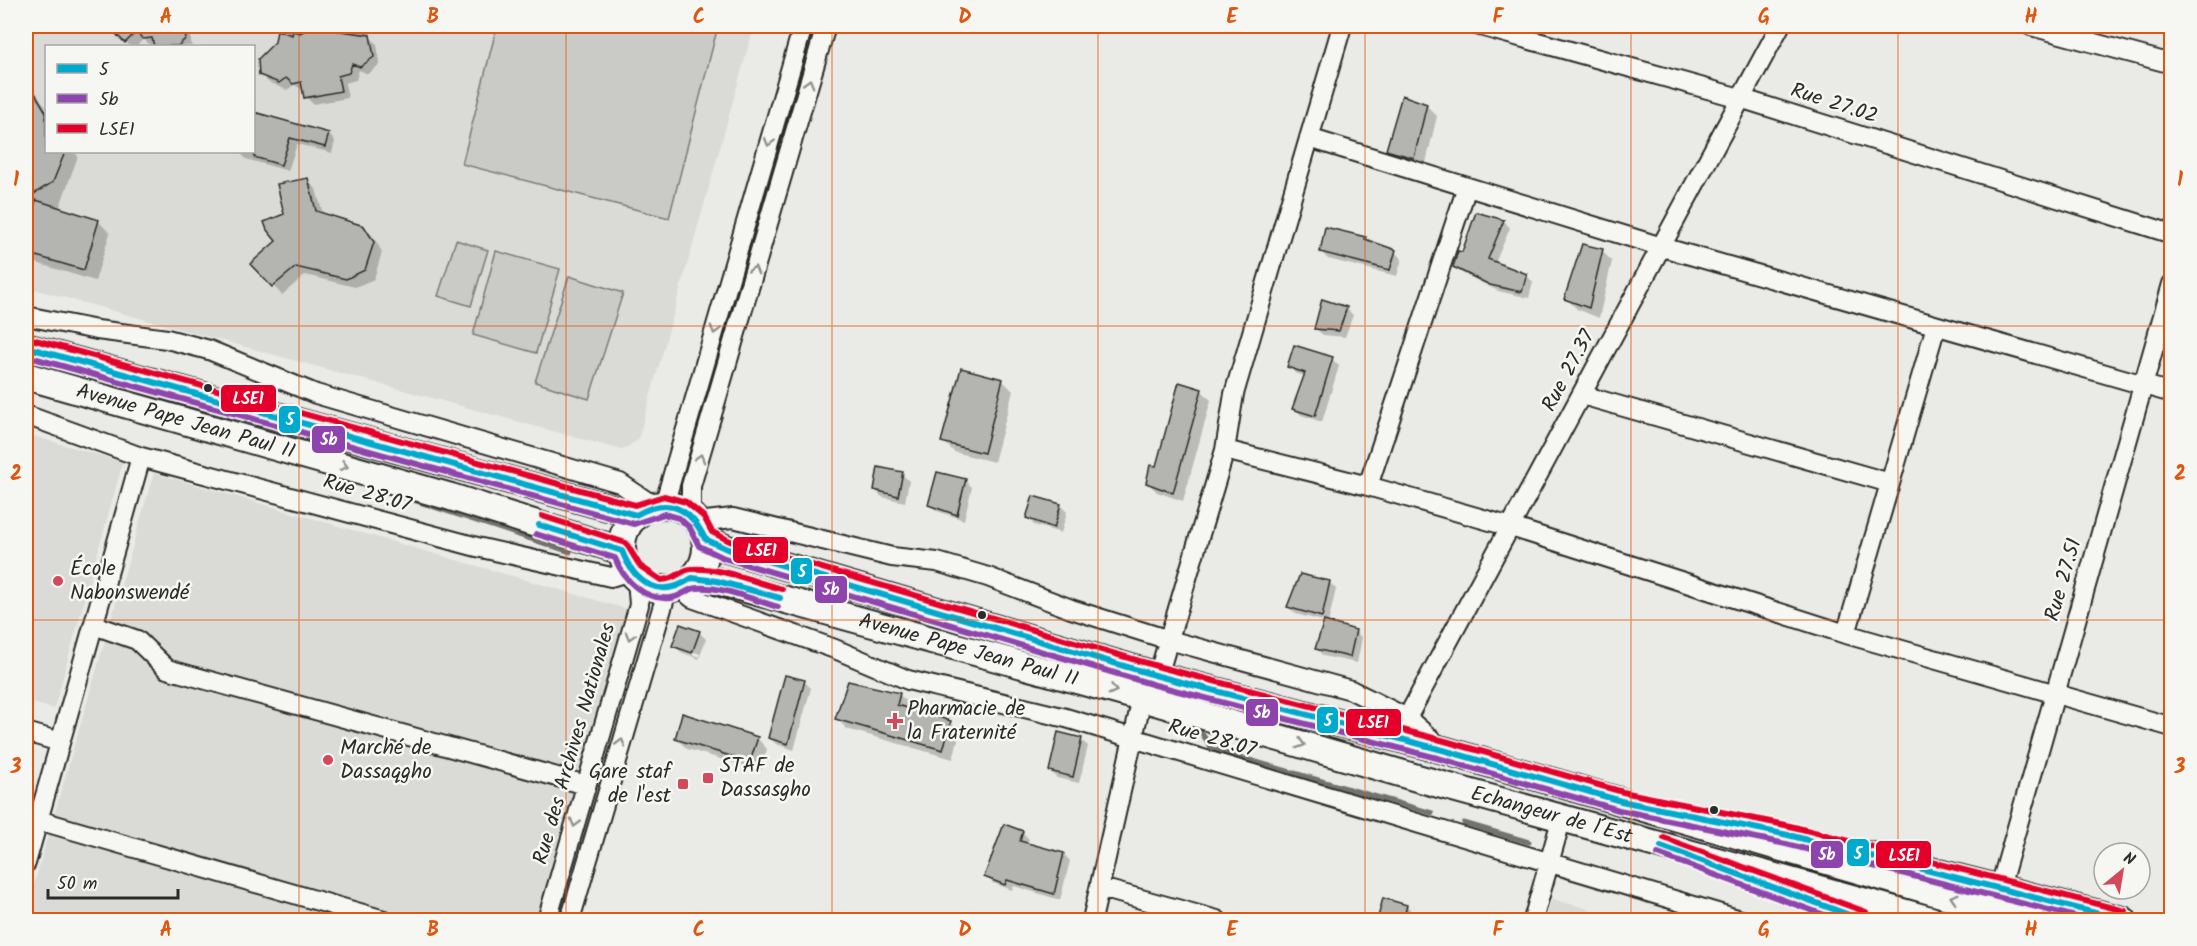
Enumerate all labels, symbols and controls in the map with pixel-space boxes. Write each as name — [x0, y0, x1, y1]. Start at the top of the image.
text: A — [160, 2, 172, 34]
text: B — [427, 2, 439, 34]
text: C — [693, 2, 705, 34]
text: D — [958, 2, 972, 34]
text: E — [1226, 2, 1238, 34]
text: F — [1493, 2, 1505, 34]
text: G — [1758, 2, 1770, 34]
text: H — [2024, 2, 2038, 34]
legend — [45, 45, 255, 153]
text: 5 — [99, 56, 110, 85]
street label: Rue 27.02 — [1786, 74, 1882, 134]
one-way arrow — [802, 78, 814, 89]
text: 5b — [99, 86, 119, 115]
text: LSE1 — [99, 116, 135, 145]
one-way arrow — [764, 136, 776, 147]
text: 1 — [13, 165, 19, 197]
text: 1 — [2177, 165, 2183, 197]
one-way arrow — [747, 266, 759, 276]
street label: Rue 27.37 — [1534, 323, 1605, 418]
one-way arrow — [710, 325, 723, 335]
street label: Avenue Pape Jean Paul II — [72, 375, 299, 468]
unlabelled marker — [202, 382, 214, 394]
line badge: LSE1 — [220, 384, 277, 413]
text: LSE1 — [232, 387, 264, 412]
line badge: 5 — [278, 405, 301, 434]
text: 5 — [285, 408, 296, 433]
line badge: 5b — [311, 425, 346, 454]
text: 5b — [319, 428, 338, 453]
one-way arrow — [693, 453, 705, 464]
text: 2 — [10, 459, 22, 491]
one-way arrow — [339, 459, 349, 472]
text: 2 — [2174, 459, 2186, 491]
street label: Rue 28.07 — [319, 466, 416, 523]
street label: Rue 27.51 — [2036, 535, 2092, 625]
line badge: LSE1 — [732, 536, 789, 564]
text: LSE1 — [745, 539, 777, 564]
place label: École Nabonswendé — [70, 553, 190, 610]
line badge: 5 — [790, 557, 813, 585]
text: 5 — [797, 560, 808, 585]
marker: École Nabonswendé — [51, 574, 65, 588]
line badge: 5b — [814, 575, 848, 604]
text: 5b — [821, 578, 840, 603]
street label: Avenue Pape Jean Paul II — [855, 604, 1082, 696]
unlabelled marker — [976, 609, 988, 621]
street label: Rue des Archives Nationales — [525, 619, 625, 869]
one-way arrow — [625, 630, 637, 641]
one-way arrow — [1108, 682, 1118, 695]
place label: Pharmacie de la Fraternité — [907, 693, 1026, 750]
line badge: 5b — [1245, 698, 1279, 727]
text: 5b — [1252, 701, 1271, 726]
line badge: 5 — [1316, 706, 1339, 734]
line badge: LSE1 — [1345, 708, 1402, 737]
text: 5 — [1323, 709, 1334, 734]
street label: Rue 28.07 — [1164, 711, 1261, 768]
text: LSE1 — [1357, 711, 1389, 736]
marker: Pharmacie de la Fraternité — [888, 714, 902, 728]
place label: Marché de Dassaqgho — [340, 732, 432, 789]
one-way arrow — [1295, 737, 1306, 749]
one-way arrow — [614, 738, 626, 749]
place label: STAF de Dassasgho — [720, 750, 811, 807]
text: 3 — [10, 752, 22, 784]
text: 3 — [2174, 752, 2186, 784]
marker: Marché de Dassaqgho — [321, 753, 335, 767]
place label: Gare staf de l'est — [589, 756, 673, 813]
marker: STAF de Dassasgho — [701, 771, 715, 785]
marker: Gare staf de l'est — [676, 777, 690, 791]
street label: Echangeur de l´Est — [1467, 777, 1637, 853]
unlabelled marker — [1708, 804, 1720, 816]
one-way arrow — [570, 817, 582, 828]
line badge: 5 — [1846, 838, 1870, 867]
line badge: 5b — [1810, 840, 1844, 869]
line badge: LSE1 — [1875, 840, 1932, 869]
north arrow — [2092, 841, 2152, 901]
text: 5 — [1853, 842, 1864, 867]
text: 5b — [1817, 843, 1836, 868]
text: LSE1 — [1888, 844, 1920, 869]
text: N — [2118, 846, 2139, 873]
scale bar — [48, 862, 178, 900]
text: 50 m — [57, 870, 97, 899]
one-way arrow — [1949, 893, 1960, 905]
text: A — [160, 915, 172, 946]
text: B — [427, 915, 439, 946]
text: C — [693, 915, 705, 946]
text: D — [958, 915, 972, 946]
text: E — [1226, 915, 1238, 946]
text: F — [1493, 915, 1505, 946]
text: G — [1758, 915, 1770, 946]
text: H — [2024, 915, 2038, 946]

